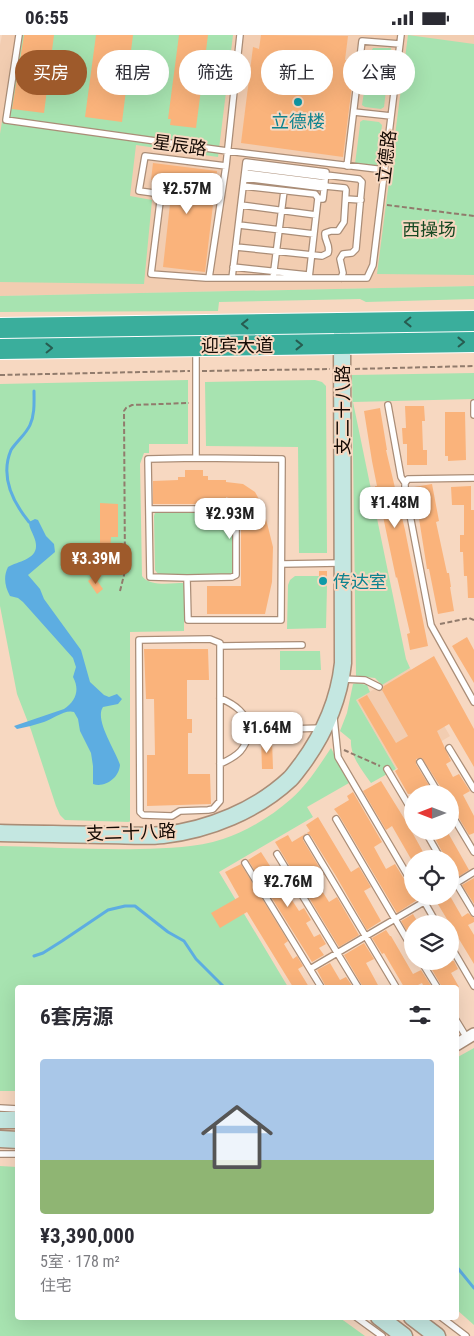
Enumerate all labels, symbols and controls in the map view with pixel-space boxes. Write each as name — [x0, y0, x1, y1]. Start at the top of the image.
text: 06:55 — [25, 6, 69, 29]
chip: 买房 — [15, 50, 87, 95]
chip: 租房 — [97, 50, 169, 95]
chip: 筛选 — [179, 50, 251, 95]
chip: 新上 — [261, 50, 333, 95]
chip: 公寓 — [343, 50, 415, 95]
marker: 立德楼 — [292, 96, 304, 108]
place label: 立德楼 — [271, 111, 325, 132]
street label: 立德路 — [372, 129, 400, 185]
street label: 星辰路 — [152, 131, 208, 159]
pin: ¥2.57M — [146, 173, 228, 215]
text: ¥2.57M — [163, 179, 211, 198]
park label: 西操场 — [402, 219, 456, 240]
one-way arrow — [404, 317, 412, 328]
one-way arrow — [241, 319, 249, 330]
street label: 迎宾大道 — [201, 335, 273, 356]
one-way arrow — [458, 337, 465, 347]
one-way arrow — [295, 340, 303, 350]
one-way arrow — [45, 343, 53, 353]
street label: 支二十八路 — [332, 365, 353, 455]
pin: ¥1.48M — [354, 487, 436, 529]
text: ¥1.48M — [371, 493, 419, 512]
pin: ¥2.93M — [189, 497, 271, 540]
text: ¥2.93M — [206, 504, 254, 523]
pin: ¥3.39M — [55, 543, 137, 585]
text: ¥3.39M — [72, 549, 120, 568]
place label: 传达室 — [333, 571, 387, 592]
marker: 传达室 — [317, 575, 329, 587]
pin: ¥1.64M — [226, 711, 308, 754]
text: ¥1.64M — [243, 718, 291, 737]
north arrow — [404, 785, 459, 840]
map controls — [404, 785, 459, 970]
street label: 支二十八路 — [86, 820, 176, 844]
button: locate — [404, 850, 459, 905]
pin: ¥2.76M — [247, 865, 329, 908]
text: ¥2.76M — [264, 872, 312, 891]
button: layers — [404, 915, 459, 970]
icon: filters — [406, 1001, 434, 1029]
text: 6套房源 — [40, 1005, 114, 1029]
icon: home — [192, 1092, 282, 1182]
text: ¥3,390,000 — [40, 1224, 135, 1248]
text: 5室 · 178 m² — [40, 1252, 120, 1271]
text: 住宅 — [40, 1276, 72, 1295]

